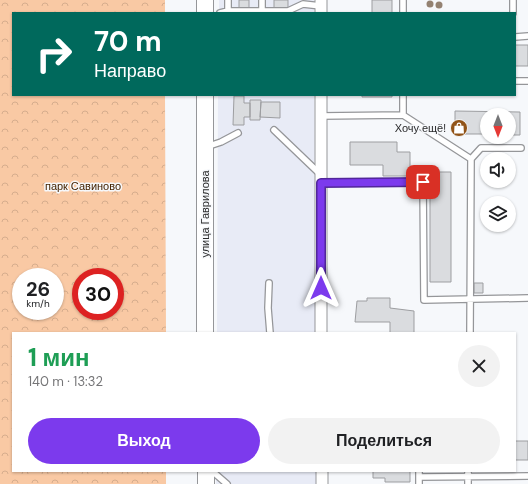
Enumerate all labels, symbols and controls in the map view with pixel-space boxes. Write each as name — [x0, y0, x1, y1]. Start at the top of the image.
text: 70 m — [94, 23, 162, 60]
icon: right — [28, 28, 80, 80]
text: Направо — [94, 59, 166, 83]
north arrow — [480, 108, 516, 144]
map controls — [480, 108, 516, 232]
shop icon: Хочу ещё! — [449, 118, 469, 138]
place label: Хочу ещё! — [395, 121, 446, 135]
button: sound — [480, 152, 516, 188]
pin — [406, 165, 440, 199]
street label: улица Гаврилова — [198, 170, 212, 258]
icon: arrive — [412, 171, 434, 193]
park label: парк Савиново — [45, 179, 121, 193]
button: layers — [480, 196, 516, 232]
position arrow — [300, 267, 342, 309]
speed limit sign: 30 — [72, 268, 124, 320]
text: 26 — [26, 276, 50, 302]
text: km/h — [26, 297, 50, 310]
text: 1 мин — [28, 342, 89, 373]
button: close — [458, 345, 500, 387]
text: 140 m · 13:32 — [28, 373, 103, 390]
button: Выход — [28, 418, 260, 464]
button: Поделиться — [268, 418, 500, 464]

